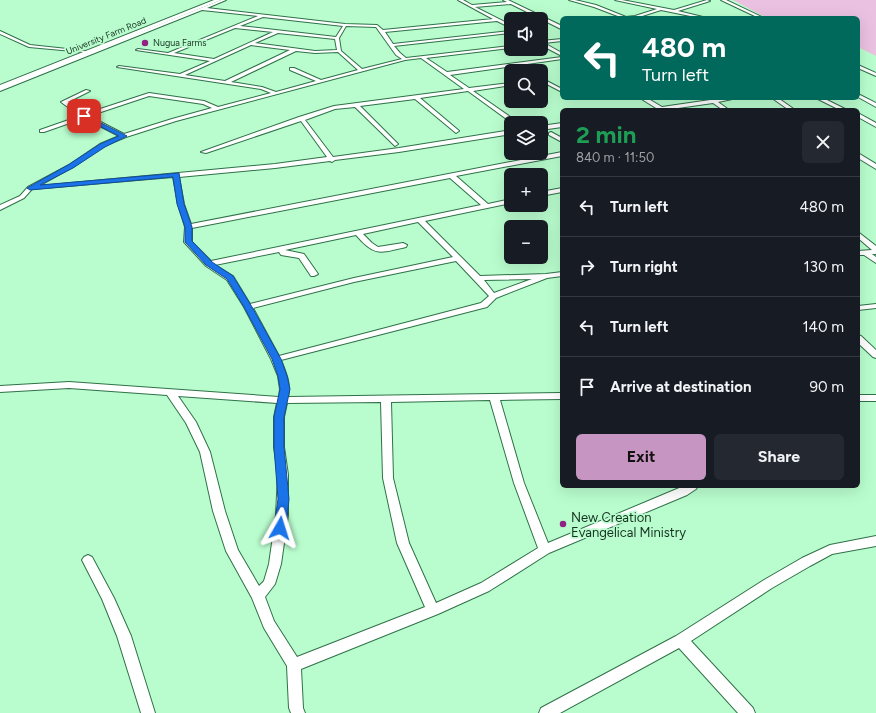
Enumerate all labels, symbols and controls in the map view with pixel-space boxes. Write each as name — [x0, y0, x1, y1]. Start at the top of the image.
map controls — [504, 12, 548, 264]
button: sound — [504, 12, 548, 56]
street label: University Farm Road — [64, 14, 148, 57]
text: 480 m — [642, 30, 726, 64]
icon: left — [576, 32, 628, 84]
place label: Nugua Farms — [153, 37, 206, 48]
marker: Nugua Farms — [140, 38, 150, 48]
button: search — [504, 64, 548, 108]
text: Turn left — [642, 64, 709, 86]
pin — [67, 99, 101, 133]
icon: arrive — [73, 105, 95, 127]
button: layers — [504, 116, 548, 160]
text: 2 min — [576, 120, 636, 149]
button: close — [802, 121, 844, 163]
text: 840 m · 11:50 — [576, 150, 654, 165]
button: + — [504, 168, 548, 212]
icon: left — [576, 196, 598, 218]
text: Turn left — [610, 198, 668, 216]
text: 480 m — [799, 198, 844, 216]
button: − — [504, 220, 548, 264]
icon: right — [576, 256, 598, 278]
text: Turn right — [610, 258, 678, 276]
text: 130 m — [804, 258, 844, 276]
icon: left — [576, 316, 598, 338]
text: Turn left — [610, 318, 668, 336]
text: 140 m — [802, 318, 844, 336]
icon: arrive — [576, 376, 598, 398]
text: Arrive at destination — [610, 378, 751, 396]
text: 90 m — [809, 378, 844, 396]
button: Exit — [576, 434, 706, 480]
button: Share — [714, 434, 844, 480]
position arrow — [259, 507, 301, 549]
place label: New Creation Evangelical Ministry — [571, 510, 686, 540]
marker: New Creation Evangelical Ministry — [558, 519, 568, 529]

